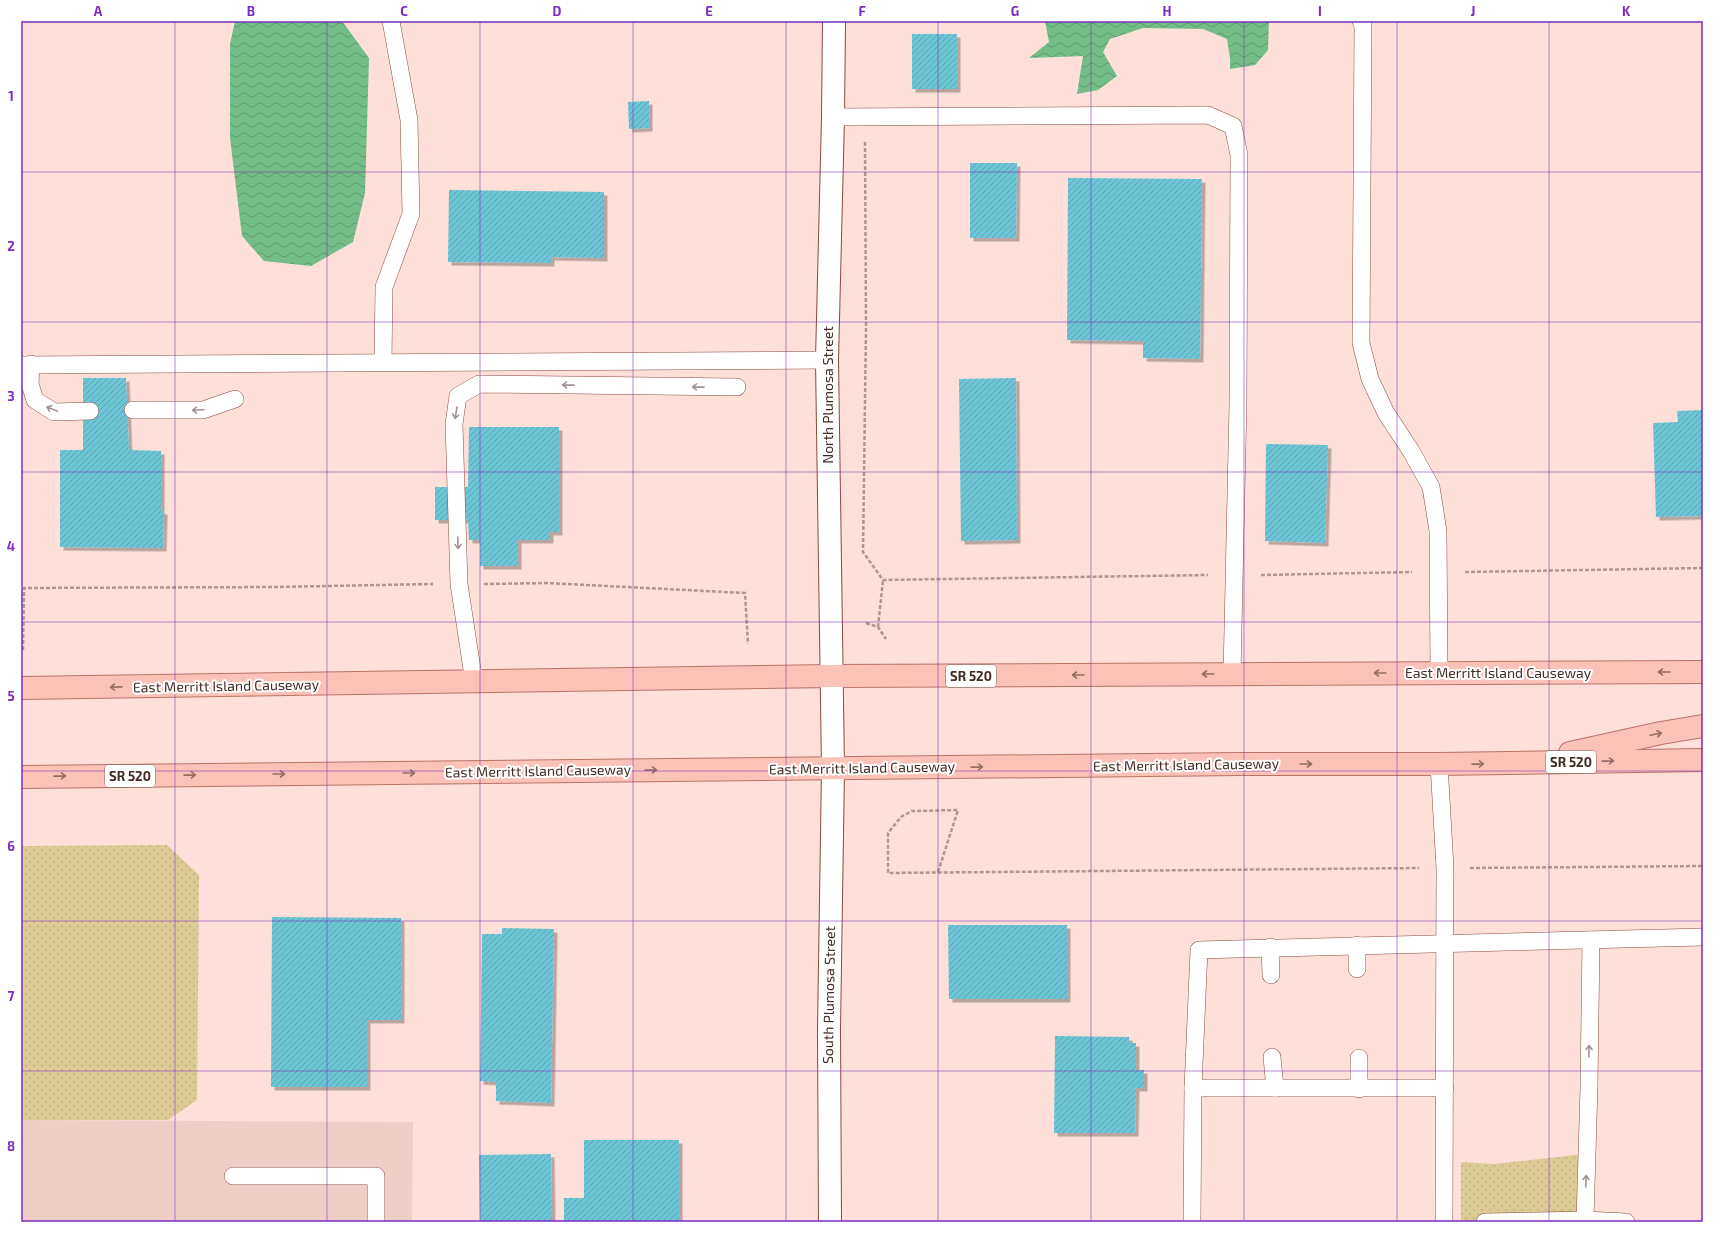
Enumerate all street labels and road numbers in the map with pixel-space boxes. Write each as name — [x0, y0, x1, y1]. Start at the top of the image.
street label: North Plumosa Street — [819, 326, 836, 464]
street label: East Merritt Island Causeway — [1405, 664, 1592, 681]
road number: SR 520 — [946, 665, 996, 687]
street label: East Merritt Island Causeway — [133, 675, 320, 696]
road number: SR 520 — [1546, 751, 1596, 773]
street label: East Merritt Island Causeway — [1093, 754, 1280, 775]
street label: East Merritt Island Causeway — [769, 757, 956, 778]
street label: East Merritt Island Causeway — [445, 760, 632, 781]
road number: SR 520 — [105, 765, 155, 787]
street label: South Plumosa Street — [819, 926, 838, 1064]

